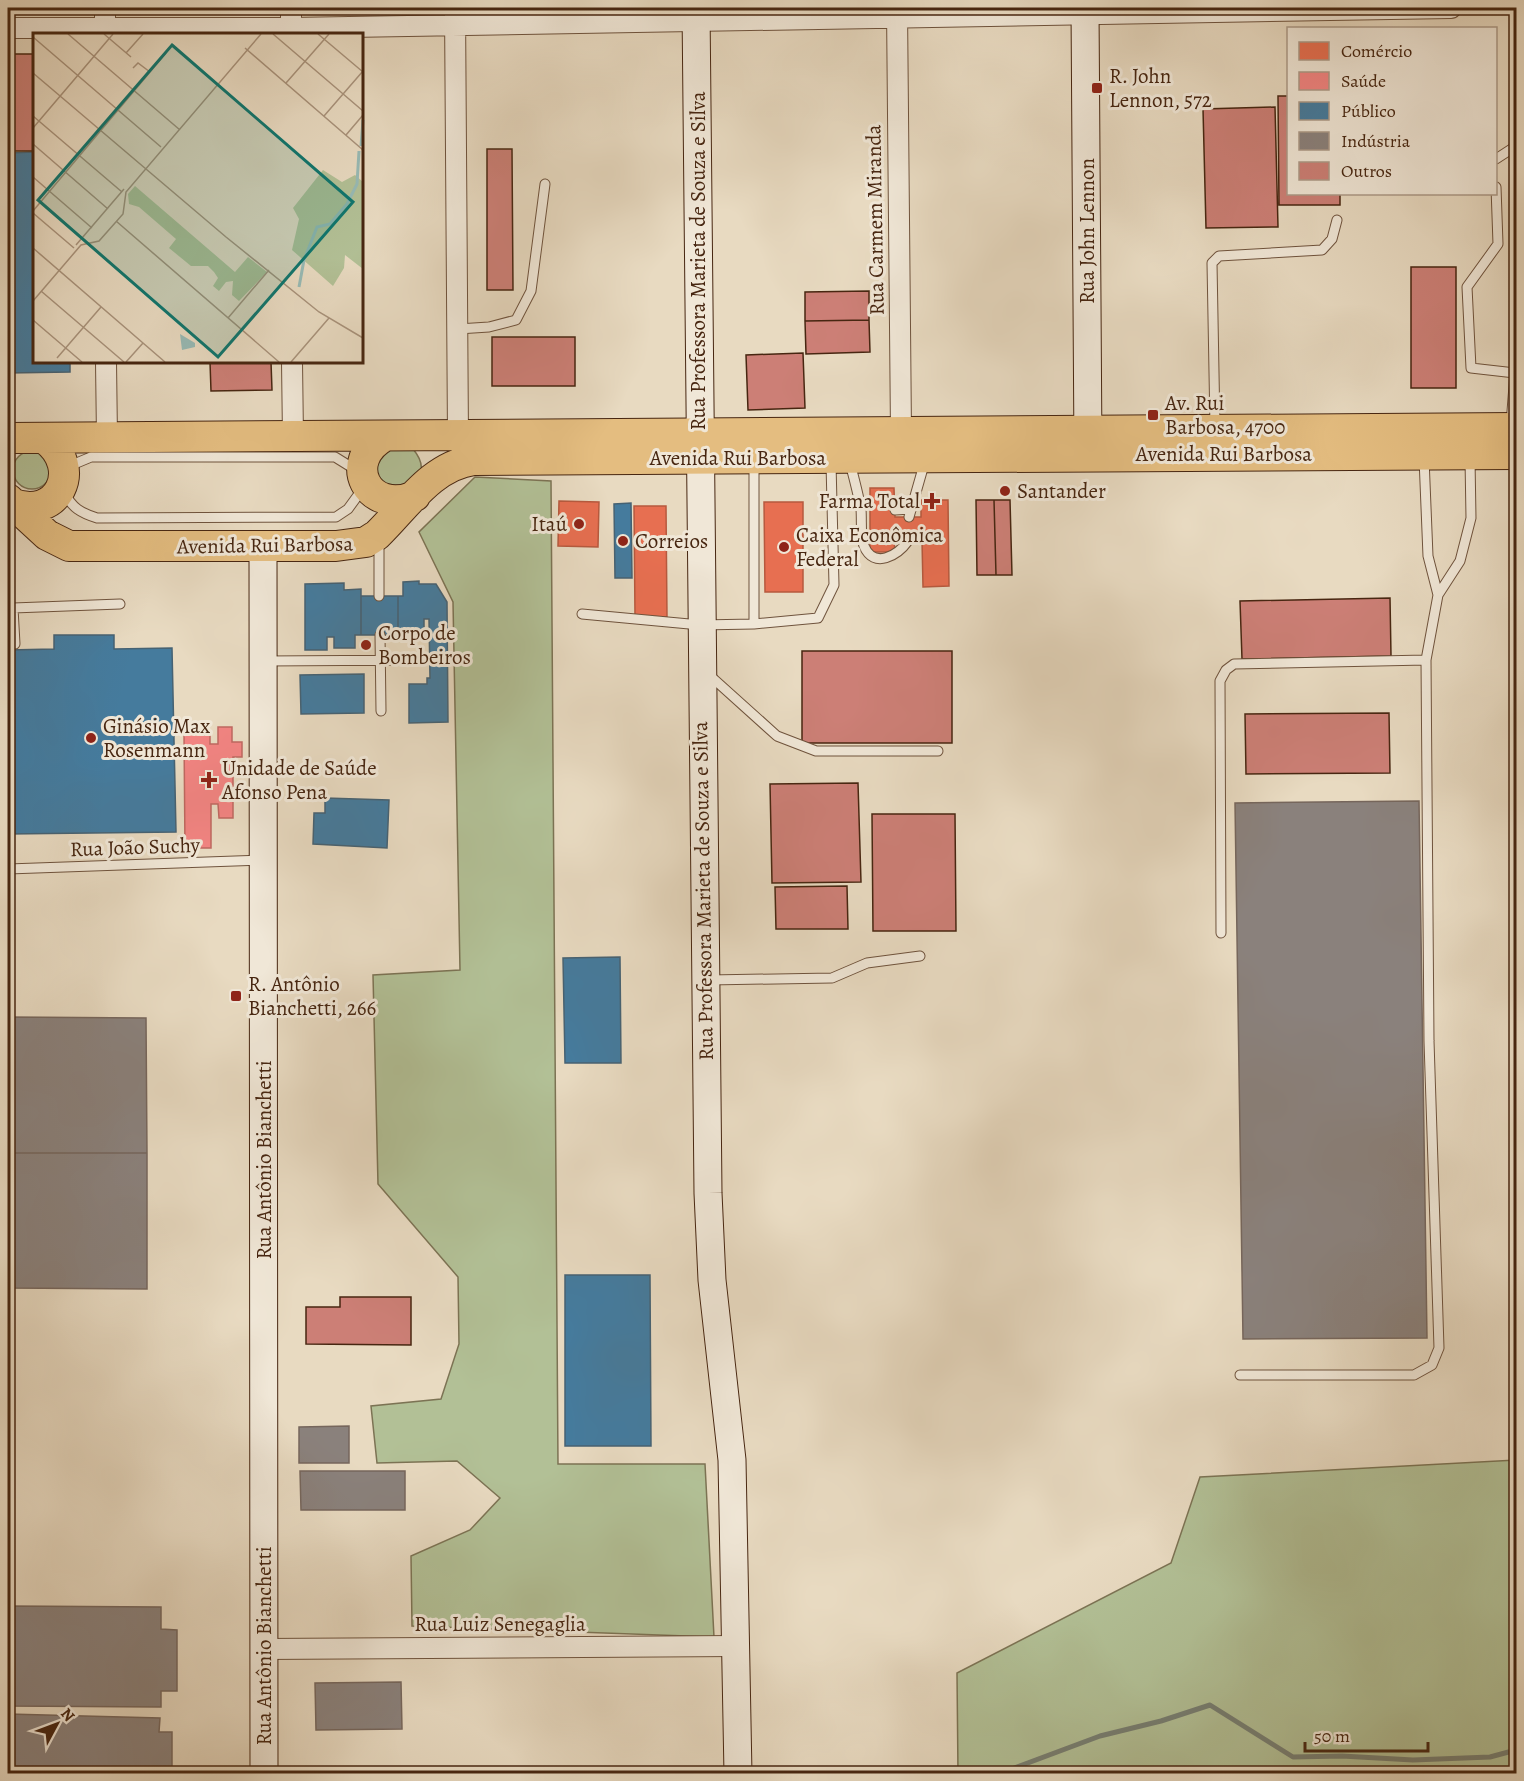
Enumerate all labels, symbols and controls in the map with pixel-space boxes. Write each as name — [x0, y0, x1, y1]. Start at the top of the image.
legend — [1287, 27, 1497, 195]
inset map — [33, 33, 363, 363]
text: Comércio — [1341, 39, 1412, 63]
place label: R. John Lennon, 572 — [1109, 62, 1212, 114]
text: Saúde — [1341, 69, 1386, 93]
marker: R. John Lennon, 572 — [1090, 81, 1104, 95]
street label: Rua Professora Marieta de Souza e Silva — [684, 91, 712, 431]
text: Público — [1341, 99, 1396, 123]
street label: Rua Carmem Miranda — [859, 124, 891, 316]
text: Indústria — [1341, 129, 1411, 153]
street label: Rua John Lennon — [1073, 158, 1101, 304]
text: Outros — [1341, 159, 1392, 183]
place label: Av. Rui Barbosa, 4700 — [1164, 389, 1285, 441]
marker: Av. Rui Barbosa, 4700 — [1146, 408, 1160, 422]
street label: Avenida Rui Barbosa — [1135, 440, 1312, 468]
street label: Avenida Rui Barbosa — [649, 444, 826, 472]
place label: Santander — [1017, 477, 1106, 505]
marker: Santander — [998, 484, 1012, 498]
place label: Farma Total — [818, 487, 920, 515]
marker: Farma Total — [925, 494, 939, 508]
place label: Itaú — [531, 510, 568, 538]
marker: Itaú — [572, 517, 586, 531]
place label: Caixa Econômica Federal — [796, 521, 943, 573]
place label: Correios — [635, 527, 708, 555]
street label: Avenida Rui Barbosa — [176, 529, 354, 561]
marker: Correios — [616, 534, 630, 548]
marker: Caixa Econômica Federal — [777, 540, 791, 554]
place label: Corpo de Bombeiros — [378, 619, 471, 671]
marker: Corpo de Bombeiros — [359, 638, 373, 652]
place label: Ginásio Max Rosenmann — [103, 712, 210, 764]
street label: Rua Professora Marieta de Souza e Silva — [686, 721, 720, 1061]
marker: Ginásio Max Rosenmann — [84, 731, 98, 745]
place label: Unidade de Saúde Afonso Pena — [221, 754, 377, 806]
marker: Unidade de Saúde Afonso Pena — [200, 771, 218, 789]
street label: Rua João Suchy — [70, 831, 201, 863]
place label: R. Antônio Bianchetti, 266 — [248, 970, 376, 1022]
marker: R. Antônio Bianchetti, 266 — [229, 989, 243, 1003]
street label: Rua Antônio Bianchetti — [250, 1060, 278, 1260]
street label: Rua Antônio Bianchetti — [250, 1546, 278, 1746]
street label: Rua Luiz Senegaglia — [414, 1610, 586, 1638]
north arrow — [27, 1694, 87, 1754]
text: N — [55, 1703, 80, 1727]
scale bar — [1305, 1715, 1428, 1753]
text: 50 m — [1314, 1724, 1350, 1748]

